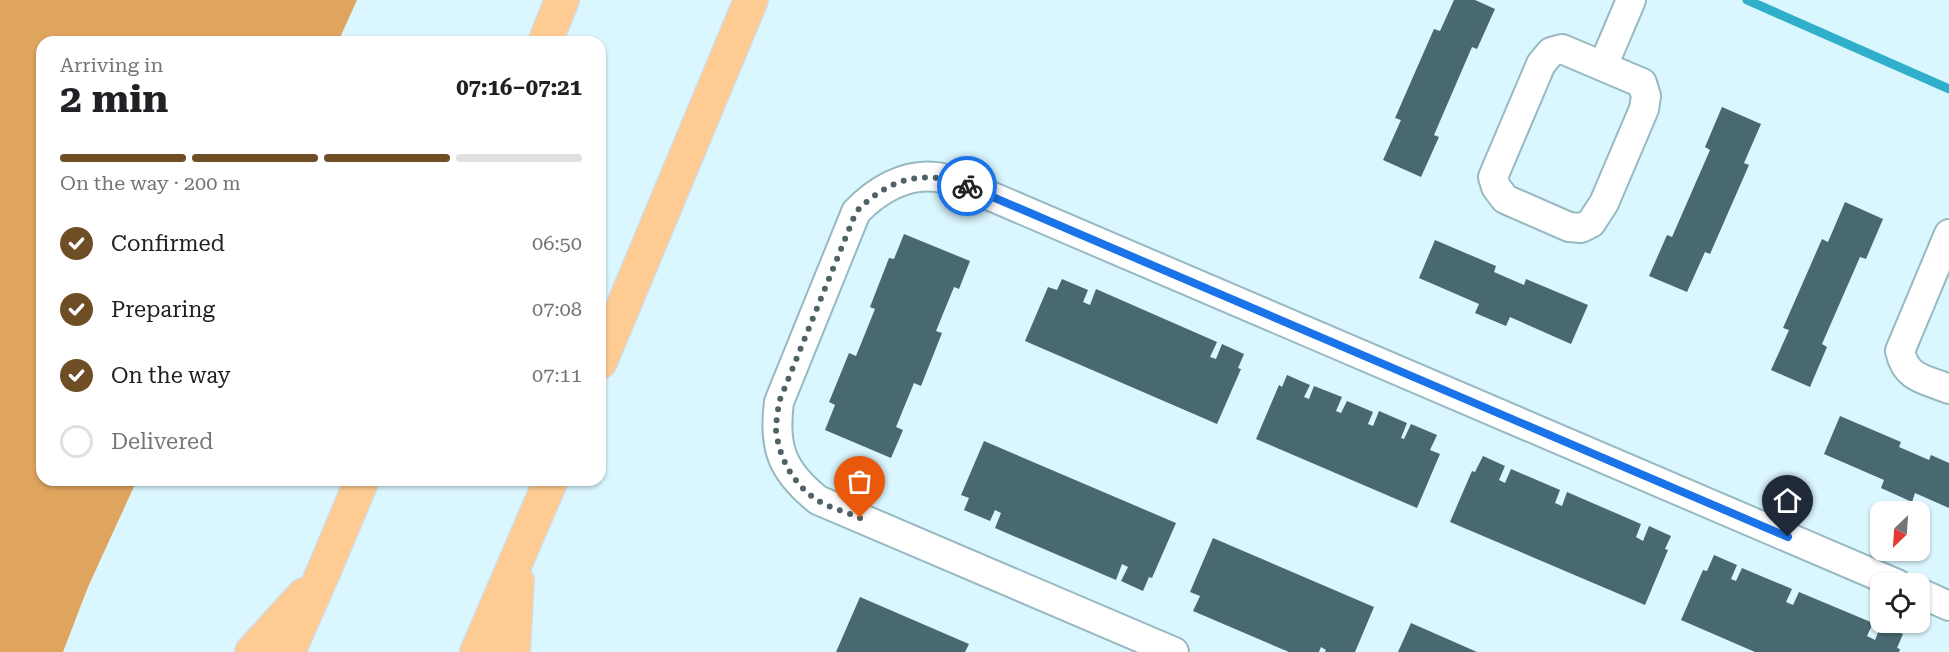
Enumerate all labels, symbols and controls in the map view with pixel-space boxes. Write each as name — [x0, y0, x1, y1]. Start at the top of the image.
text: Arriving in — [60, 53, 163, 77]
text: 07:16–07:21 — [456, 75, 582, 100]
text: 2 min — [60, 76, 168, 122]
courier — [937, 156, 997, 216]
icon: bike — [951, 170, 984, 203]
text: On the way · 200 m — [60, 171, 241, 195]
icon: check — [60, 227, 93, 260]
text: Confirmed — [111, 231, 225, 256]
text: 06:50 — [532, 231, 582, 255]
icon: check — [60, 293, 93, 326]
text: Preparing — [111, 297, 215, 322]
text: 07:08 — [532, 297, 582, 321]
icon: check — [60, 359, 93, 392]
text: On the way — [111, 363, 231, 388]
text: 07:11 — [532, 363, 582, 387]
text: Delivered — [111, 429, 213, 454]
pin — [834, 456, 885, 518]
icon: bag — [843, 465, 876, 498]
pin — [1762, 475, 1813, 537]
icon: home — [1771, 484, 1804, 517]
north arrow — [1870, 501, 1930, 561]
map controls — [1870, 501, 1930, 633]
button: locate — [1870, 573, 1930, 633]

